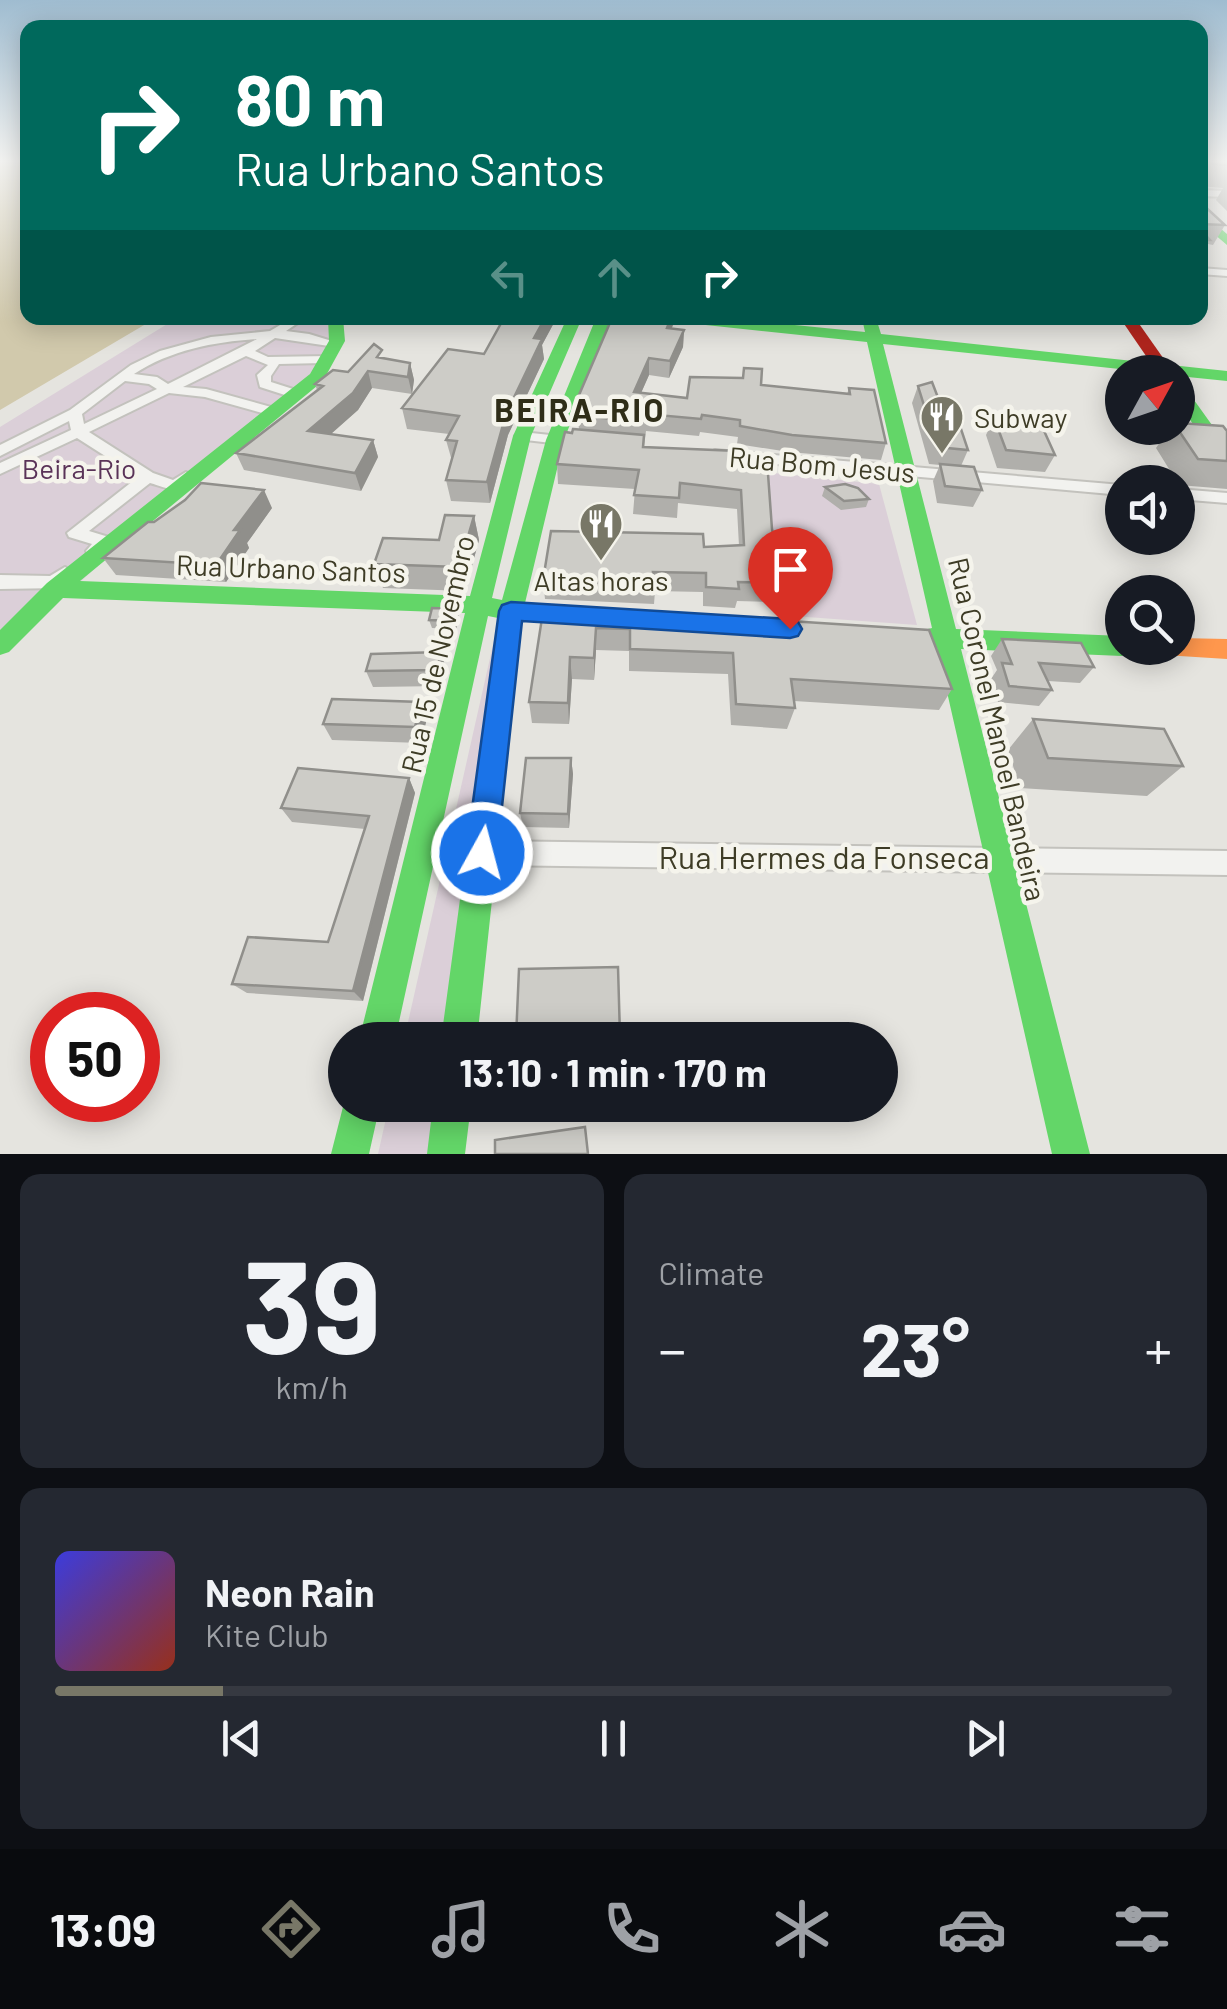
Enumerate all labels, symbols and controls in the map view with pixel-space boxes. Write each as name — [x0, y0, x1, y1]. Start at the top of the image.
text: 80 m — [235, 56, 385, 140]
icon: right — [70, 60, 200, 190]
text: Rua Urbano Santos — [235, 141, 605, 195]
icon: left — [482, 250, 537, 305]
icon: ahead — [587, 250, 642, 305]
icon: right — [692, 250, 747, 305]
north arrow — [1105, 355, 1195, 445]
map controls — [1105, 355, 1195, 665]
district label: BEIRA-RIO — [494, 390, 666, 428]
restaurant icon: Subway — [919, 394, 965, 455]
place label: Subway — [974, 400, 1067, 434]
street label: Rua Bom Jesus — [728, 439, 916, 489]
park label: Beira-Rio — [22, 451, 136, 485]
button: sound — [1105, 465, 1195, 555]
restaurant icon: Altas horas — [578, 501, 624, 562]
pin — [748, 527, 833, 630]
street label: Rua 15 de Novembro — [393, 532, 481, 776]
icon: arrive — [763, 542, 818, 597]
street label: Rua Urbano Santos — [176, 547, 406, 589]
street label: Rua Coronel Manoel Bandeira — [942, 554, 1054, 904]
place label: Altas horas — [533, 563, 669, 597]
button: search — [1105, 575, 1195, 665]
position arrow — [430, 801, 534, 905]
street label: Rua Hermes da Fonseca — [658, 837, 990, 875]
speed limit sign: 50 — [30, 992, 160, 1122]
text: 13:10 · 1 min · 170 m — [459, 1049, 767, 1095]
text: 39 — [242, 1224, 381, 1380]
text: Climate — [659, 1253, 764, 1291]
text: 23° — [860, 1302, 970, 1392]
text: − — [659, 1315, 686, 1381]
text: + — [1144, 1315, 1172, 1381]
text: km/h — [276, 1367, 348, 1405]
text: Neon Rain — [205, 1569, 374, 1615]
text: Kite Club — [205, 1615, 329, 1653]
icon: previous — [214, 1711, 269, 1766]
icon: pause — [586, 1711, 641, 1766]
icon: next — [958, 1711, 1013, 1766]
icon: directions — [256, 1894, 326, 1964]
icon: music — [426, 1894, 496, 1964]
icon: phone — [597, 1894, 667, 1964]
icon: climate — [767, 1894, 837, 1964]
icon: car — [937, 1894, 1007, 1964]
icon: filters — [1107, 1894, 1177, 1964]
text: 13:09 — [50, 1902, 156, 1956]

